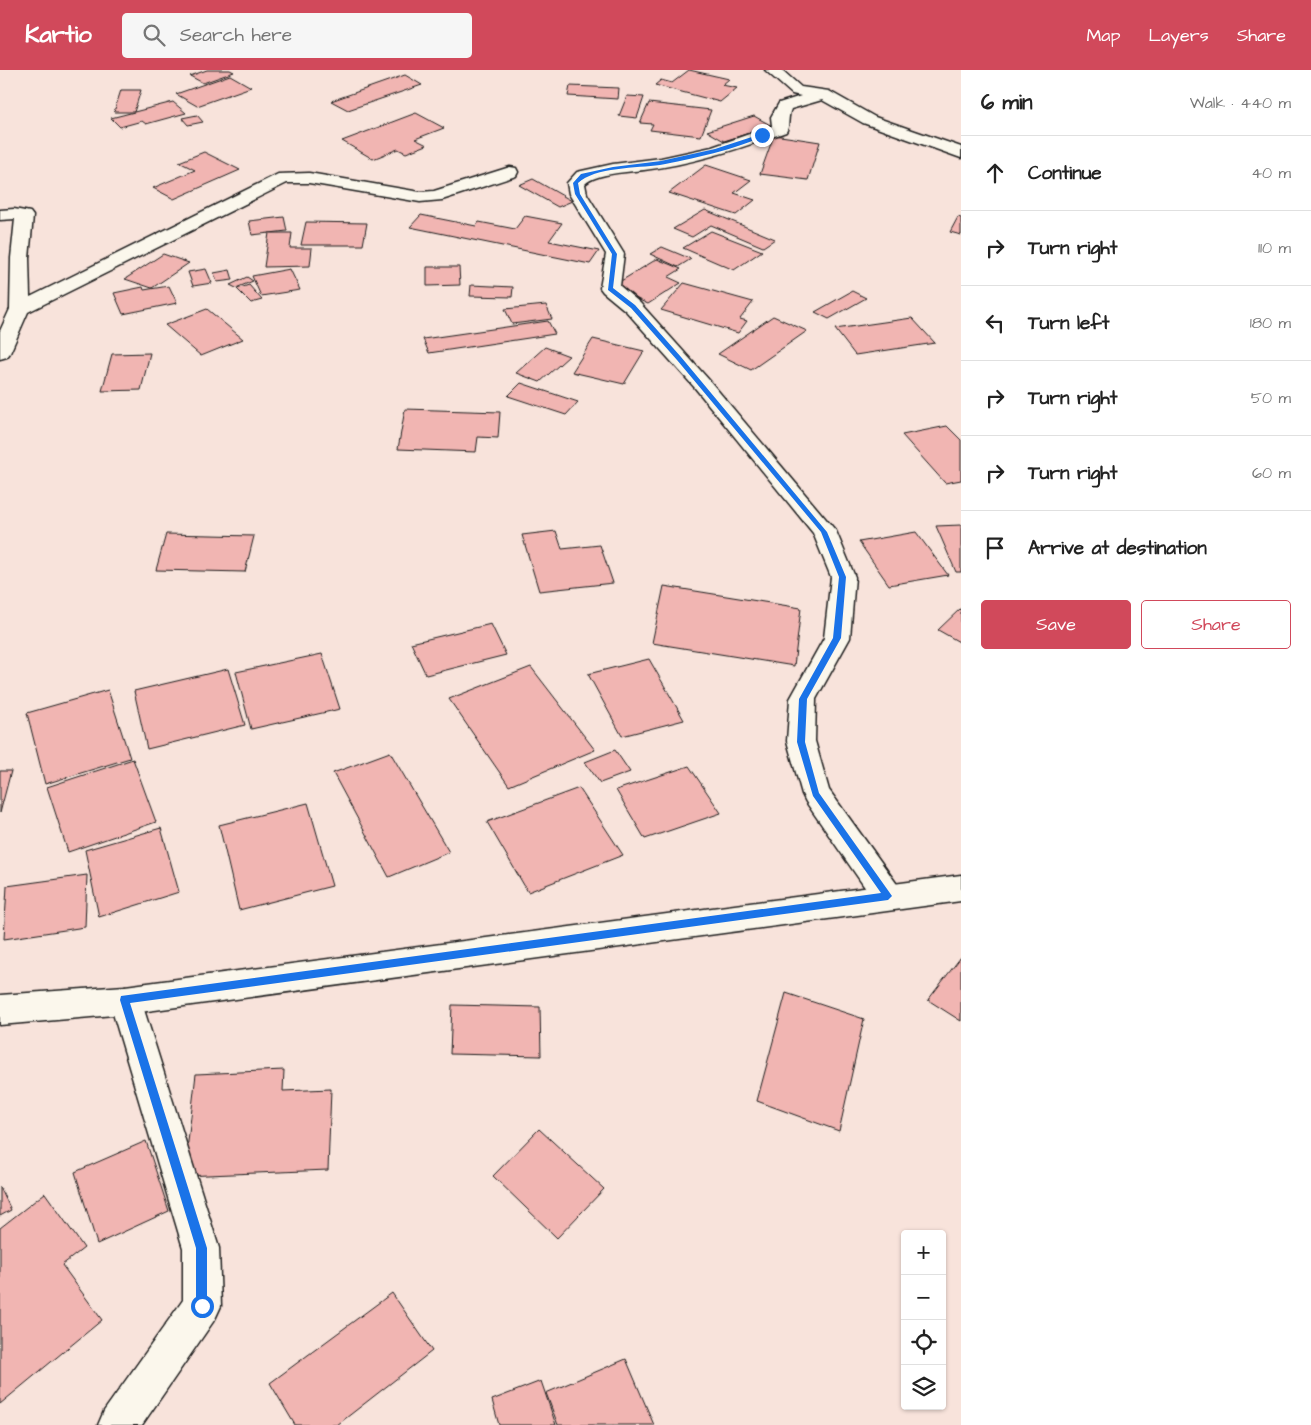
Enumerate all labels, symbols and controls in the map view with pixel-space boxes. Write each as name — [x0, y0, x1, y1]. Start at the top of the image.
search box — [122, 13, 472, 58]
text: Kartio — [25, 18, 92, 52]
icon: search — [140, 21, 168, 49]
text: Search here — [180, 22, 292, 49]
text: Map — [1086, 23, 1120, 48]
text: Layers — [1148, 23, 1209, 48]
text: Share — [1237, 23, 1286, 48]
text: 6 min — [981, 88, 1033, 117]
text: Walk · 440 m — [1190, 92, 1291, 114]
route end — [751, 124, 774, 147]
icon: ahead — [981, 159, 1009, 187]
text: Continue — [1028, 160, 1102, 187]
text: 40 m — [1251, 162, 1291, 184]
icon: right — [981, 234, 1009, 262]
text: Turn right — [1028, 235, 1117, 262]
text: 110 m — [1258, 237, 1291, 259]
icon: left — [981, 309, 1009, 337]
text: Turn left — [1028, 310, 1109, 337]
text: 180 m — [1250, 312, 1291, 334]
icon: right — [981, 384, 1009, 412]
text: Turn right — [1028, 385, 1117, 412]
text: 50 m — [1251, 387, 1291, 409]
icon: right — [981, 459, 1009, 487]
text: Turn right — [1028, 460, 1117, 487]
text: 60 m — [1252, 462, 1291, 484]
icon: arrive — [981, 534, 1009, 562]
text: Arrive at destination — [1028, 535, 1207, 562]
button: Save — [981, 600, 1131, 649]
button: Share — [1141, 600, 1291, 649]
map controls — [901, 1230, 946, 1410]
button: + — [901, 1230, 946, 1275]
button: − — [901, 1275, 946, 1320]
route start — [191, 1295, 214, 1318]
button: locate — [901, 1320, 946, 1365]
button: layers — [901, 1365, 946, 1410]

